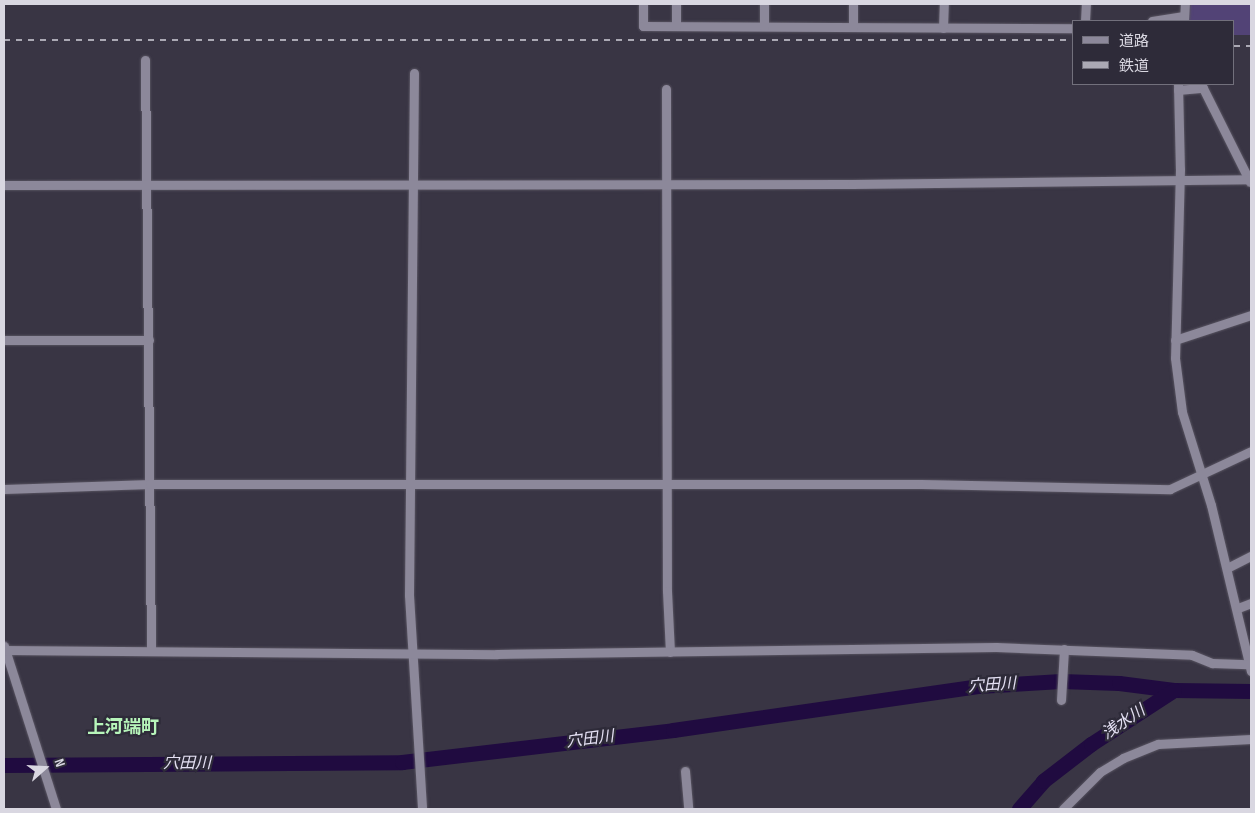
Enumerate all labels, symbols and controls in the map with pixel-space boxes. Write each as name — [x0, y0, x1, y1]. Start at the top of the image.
legend — [1072, 20, 1235, 85]
text: 道路 — [1119, 32, 1149, 51]
text: 鉄道 — [1119, 57, 1149, 76]
water label: 穴田川 — [967, 675, 1017, 697]
water label: 浅水川 — [1099, 702, 1149, 744]
district label: 上河端町 — [87, 717, 159, 739]
water label: 穴田川 — [565, 728, 615, 752]
north arrow — [20, 743, 70, 793]
water label: 穴田川 — [163, 754, 211, 774]
text: N — [50, 757, 69, 769]

